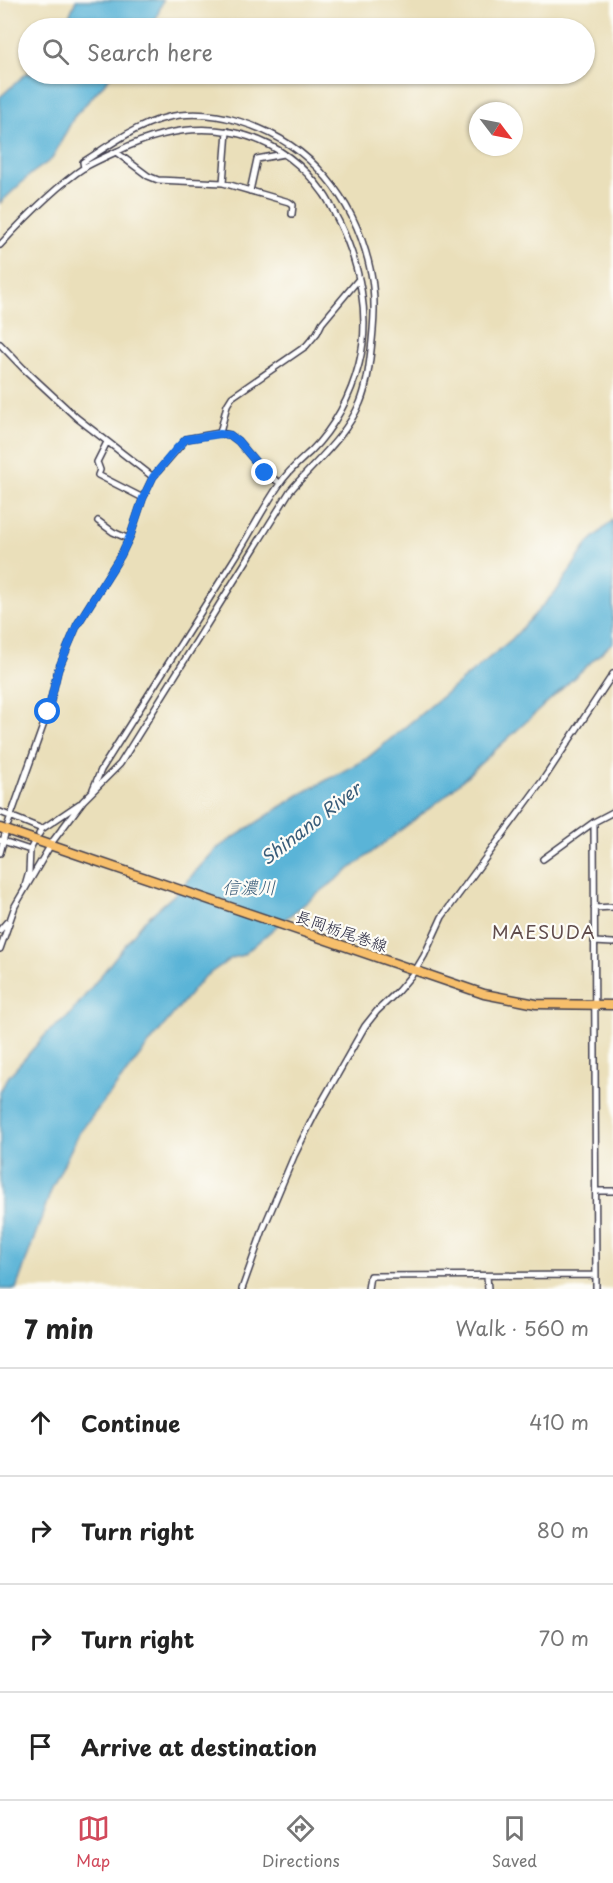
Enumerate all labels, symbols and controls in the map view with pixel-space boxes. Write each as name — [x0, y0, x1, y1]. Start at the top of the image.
search box — [18, 18, 595, 84]
icon: search — [39, 35, 72, 68]
text: Search here — [87, 35, 213, 68]
north arrow — [469, 102, 523, 156]
route end — [251, 459, 277, 485]
route start — [34, 698, 60, 724]
water label: Shinano River — [254, 773, 368, 871]
water label: 信濃川 — [222, 873, 276, 900]
street label: 長岡栃尾巻線 — [293, 903, 391, 957]
district label: MAESUDA — [492, 918, 596, 945]
text: 7 min — [24, 1309, 94, 1348]
text: Walk · 560 m — [455, 1313, 589, 1343]
icon: ahead — [24, 1406, 57, 1439]
text: Continue — [81, 1406, 180, 1439]
text: 410 m — [529, 1407, 589, 1437]
icon: right — [24, 1514, 57, 1547]
text: Turn right — [81, 1514, 194, 1547]
text: 80 m — [537, 1515, 589, 1545]
icon: right — [24, 1622, 57, 1655]
text: Turn right — [81, 1622, 194, 1655]
text: 70 m — [539, 1623, 589, 1653]
icon: arrive — [24, 1730, 57, 1763]
text: Arrive at destination — [81, 1730, 317, 1763]
tab: Map — [76, 1812, 110, 1872]
tab: Directions — [262, 1812, 340, 1872]
tab: Saved — [492, 1812, 537, 1872]

